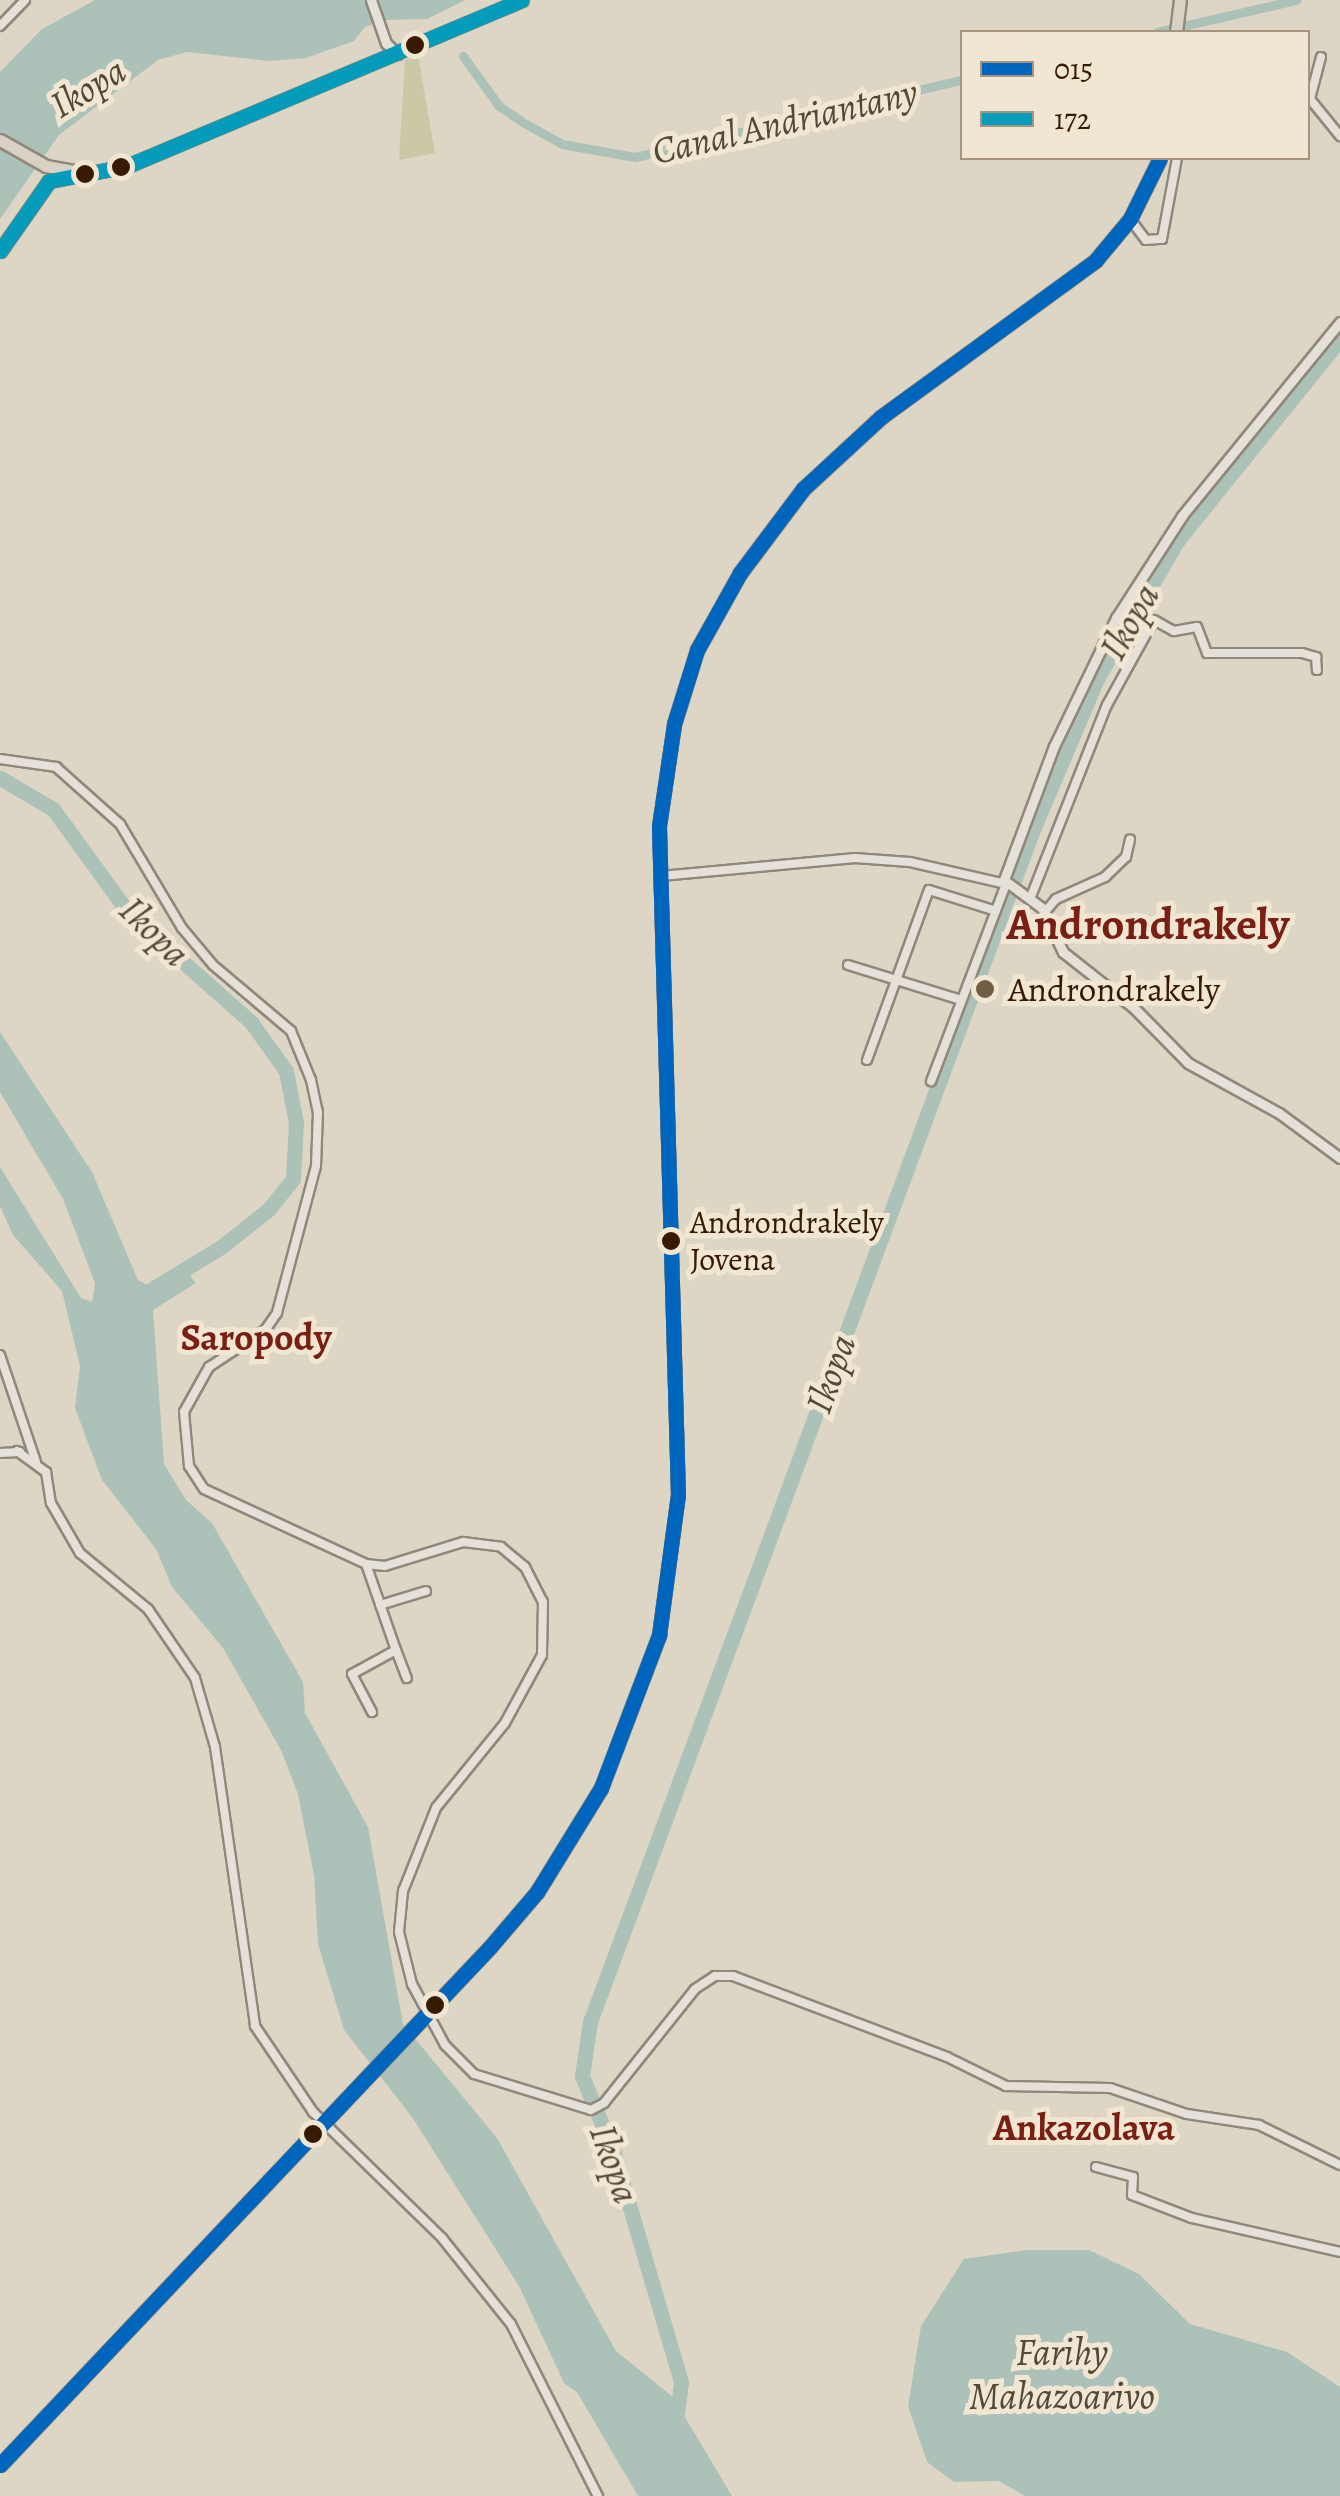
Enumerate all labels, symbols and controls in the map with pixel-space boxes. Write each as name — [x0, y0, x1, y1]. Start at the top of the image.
legend — [960, 30, 1310, 160]
unlabelled marker — [405, 35, 425, 55]
water label: Ikopa — [42, 48, 134, 128]
text: 015 — [1054, 49, 1093, 89]
water label: Canal Andriantany — [648, 69, 922, 175]
text: 172 — [1054, 99, 1091, 139]
unlabelled marker — [111, 157, 131, 177]
unlabelled marker — [75, 164, 95, 184]
water label: Ikopa — [1090, 576, 1170, 668]
water label: Ikopa — [110, 888, 198, 976]
district label: Androndrakely — [1007, 898, 1289, 952]
place label: Androndrakely — [1008, 968, 1220, 1010]
marker: Androndrakely — [972, 976, 998, 1002]
place label: Androndrakely Jovena — [690, 1204, 884, 1279]
marker: Androndrakely Jovena — [661, 1231, 681, 1251]
district label: Saropody — [180, 1315, 332, 1361]
water label: Ikopa — [796, 1329, 866, 1419]
unlabelled marker — [425, 1995, 445, 2015]
district label: Ankazolava — [993, 2105, 1175, 2151]
water label: Ikopa — [579, 2119, 649, 2209]
unlabelled marker — [303, 2124, 323, 2144]
water label: Farihy Mahazoarivo — [969, 2330, 1155, 2420]

